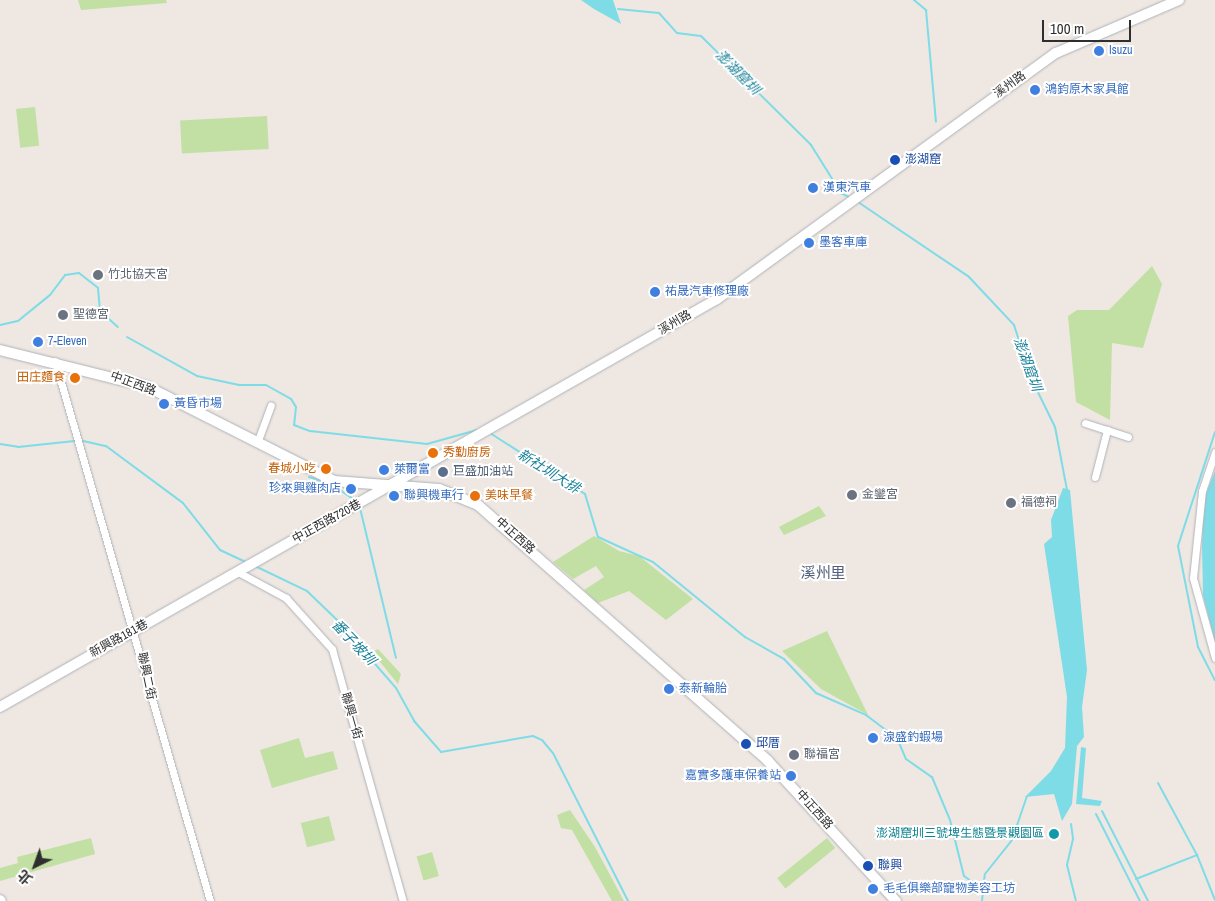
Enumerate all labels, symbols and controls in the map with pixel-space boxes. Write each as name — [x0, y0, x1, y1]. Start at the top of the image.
scale bar — [1045, 10, 1134, 42]
text: 100 m — [1050, 18, 1084, 39]
place label: Isuzu — [1109, 44, 1133, 58]
marker: Isuzu — [1093, 45, 1105, 57]
water label: 澎湖窟圳 — [712, 46, 764, 98]
street label: 溪州路 — [991, 69, 1029, 101]
place label: 鴻鈞原木家具館 — [1045, 83, 1129, 97]
marker: 鴻鈞原木家具館 — [1029, 84, 1041, 96]
place label: 澎湖窟 — [905, 153, 941, 167]
marker: 澎湖窟 — [889, 154, 901, 166]
place label: 漢東汽車 — [823, 181, 871, 195]
marker: 漢東汽車 — [807, 182, 819, 194]
place label: 墨客車庫 — [819, 236, 867, 250]
marker: 墨客車庫 — [803, 237, 815, 249]
place label: 竹北協天宮 — [108, 268, 168, 282]
marker: 竹北協天宮 — [92, 269, 104, 281]
place label: 祐晟汽車修理廠 — [665, 285, 749, 299]
marker: 祐晟汽車修理廠 — [649, 286, 661, 298]
place label: 聖德宮 — [73, 308, 109, 322]
street label: 溪州路 — [656, 308, 694, 338]
marker: 聖德宮 — [57, 309, 69, 321]
place label: 7-Eleven — [48, 335, 87, 349]
water label: 澎湖窟圳 — [1011, 335, 1045, 393]
marker: 7-Eleven — [32, 336, 44, 348]
street label: 中正西路 — [108, 369, 158, 399]
place label: 田庄麵食 — [17, 371, 65, 385]
marker: 田庄麵食 — [69, 372, 81, 384]
place label: 黃昏市場 — [174, 397, 222, 411]
marker: 黃昏市場 — [158, 398, 170, 410]
water label: 新社圳大排 — [515, 445, 583, 497]
place label: 秀勤廚房 — [443, 446, 491, 460]
marker: 秀勤廚房 — [427, 447, 439, 459]
place label: 春城小吃 — [268, 462, 316, 476]
marker: 春城小吃 — [320, 463, 332, 475]
place label: 萊爾富 — [394, 463, 430, 477]
marker: 萊爾富 — [378, 464, 390, 476]
place label: 巨盛加油站 — [453, 465, 513, 479]
marker: 巨盛加油站 — [437, 466, 449, 478]
place label: 珍來興雞肉店 — [269, 482, 341, 496]
marker: 珍來興雞肉店 — [345, 483, 357, 495]
place label: 金鑾宮 — [862, 488, 898, 502]
place label: 聯興機車行 — [404, 489, 464, 503]
place label: 美味早餐 — [485, 489, 533, 503]
marker: 金鑾宮 — [846, 489, 858, 501]
marker: 聯興機車行 — [388, 490, 400, 502]
marker: 美味早餐 — [469, 490, 481, 502]
place label: 福德祠 — [1021, 496, 1057, 510]
street label: 中正西路720巷 — [290, 497, 364, 547]
marker: 福德祠 — [1005, 497, 1017, 509]
street label: 中正西路 — [492, 515, 538, 557]
district label: 溪州里 — [801, 564, 845, 582]
water label: 番子坡圳 — [329, 616, 379, 668]
street label: 新興路181巷 — [87, 617, 151, 661]
street label: 聯興二街 — [134, 651, 158, 701]
place label: 泰新輪胎 — [679, 682, 727, 696]
marker: 泰新輪胎 — [663, 683, 675, 695]
street label: 聯興一街 — [337, 691, 365, 741]
place label: 湶盛釣蝦場 — [883, 731, 943, 745]
marker: 湶盛釣蝦場 — [867, 732, 879, 744]
place label: 邱厝 — [756, 737, 780, 751]
marker: 邱厝 — [740, 738, 752, 750]
place label: 聯福宮 — [804, 748, 840, 762]
marker: 聯福宮 — [788, 749, 800, 761]
place label: 嘉實多護車保養站 — [685, 769, 781, 783]
marker: 嘉實多護車保養站 — [785, 770, 797, 782]
street label: 中正西路 — [793, 787, 835, 833]
place label: 澎湖窟圳三號埤生態暨景觀園區 — [876, 827, 1044, 841]
marker: 澎湖窟圳三號埤生態暨景觀園區 — [1048, 828, 1060, 840]
north arrow — [10, 841, 60, 891]
place label: 聯興 — [878, 859, 902, 873]
marker: 聯興 — [862, 860, 874, 872]
text: 北 — [14, 866, 36, 889]
place label: 毛毛俱樂部寵物美容工坊 — [883, 882, 1015, 896]
marker: 毛毛俱樂部寵物美容工坊 — [867, 883, 879, 895]

